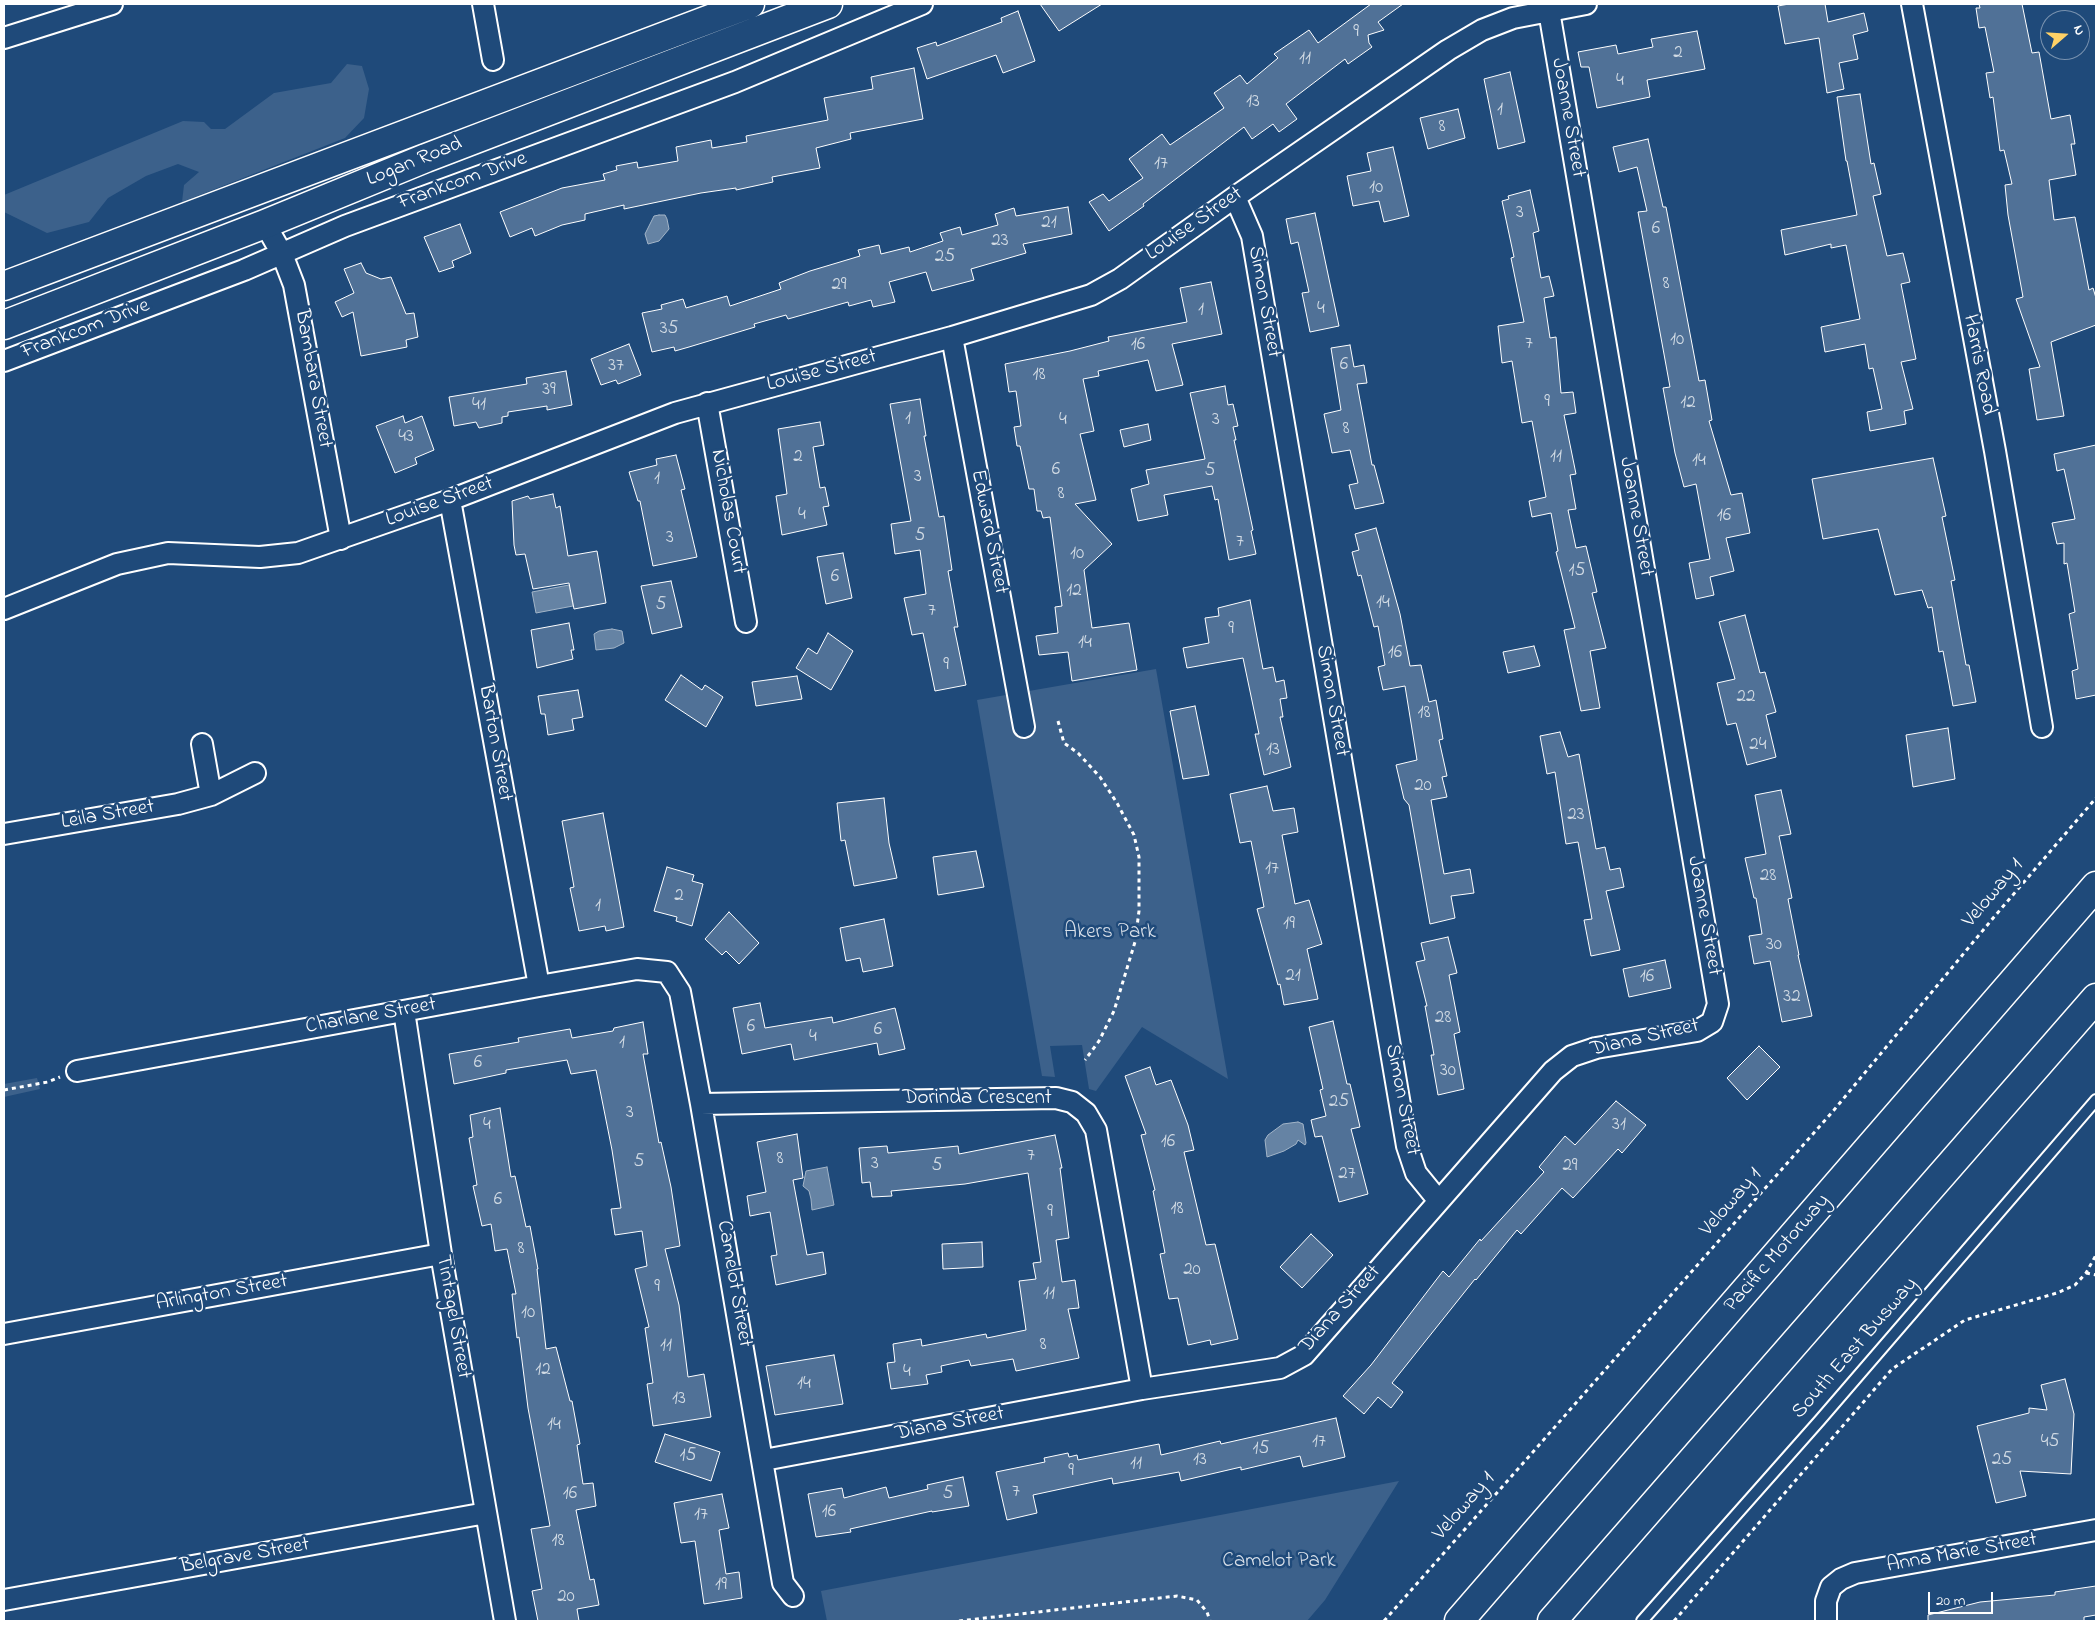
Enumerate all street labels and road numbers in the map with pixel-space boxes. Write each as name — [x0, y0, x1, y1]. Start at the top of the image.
street label: Joanne Street — [1544, 56, 1590, 180]
street label: Logan Road — [364, 132, 466, 194]
street label: Frankcom Drive — [395, 147, 531, 217]
street label: Louise Street — [1142, 182, 1248, 268]
street label: Simon Street — [1241, 244, 1285, 360]
street label: Frankcom Drive — [18, 294, 154, 366]
street label: Bambara Street — [287, 308, 337, 450]
street label: Harris Road — [1956, 313, 2000, 417]
street label: Louise Street — [764, 345, 880, 399]
street label: Nicholas Court — [704, 448, 750, 576]
street label: Joanne Street — [1612, 455, 1658, 579]
street label: Edward Street — [964, 468, 1012, 596]
street label: Louise Street — [383, 472, 497, 534]
street label: Simon Street — [1309, 643, 1353, 759]
street label: Barton Street — [471, 682, 517, 804]
street label: Leila Street — [60, 795, 156, 837]
street label: Joanne Street — [1680, 854, 1726, 978]
street label: Veloway 1 — [1958, 854, 2030, 934]
street label: Charlane Street — [304, 993, 438, 1041]
street label: Diana Street — [1588, 1014, 1702, 1064]
street label: Simon Street — [1378, 1042, 1424, 1158]
street label: Dorinda Crescent — [902, 1087, 1052, 1113]
street label: Veloway 1 — [1695, 1164, 1769, 1242]
street label: Pacific Motorway — [1720, 1190, 1836, 1318]
street label: Camelot Street — [709, 1219, 757, 1349]
street label: Tintagel Street — [429, 1253, 475, 1381]
street label: Diana Street — [1295, 1261, 1387, 1359]
street label: Arlington Street — [154, 1270, 290, 1318]
street label: South East Busway — [1788, 1273, 1924, 1425]
street label: Diana Street — [893, 1402, 1007, 1448]
street label: Veloway 1 — [1428, 1468, 1502, 1546]
street label: Anna Marie Street — [1885, 1528, 2039, 1580]
street label: Belgrave Street — [178, 1533, 312, 1581]

